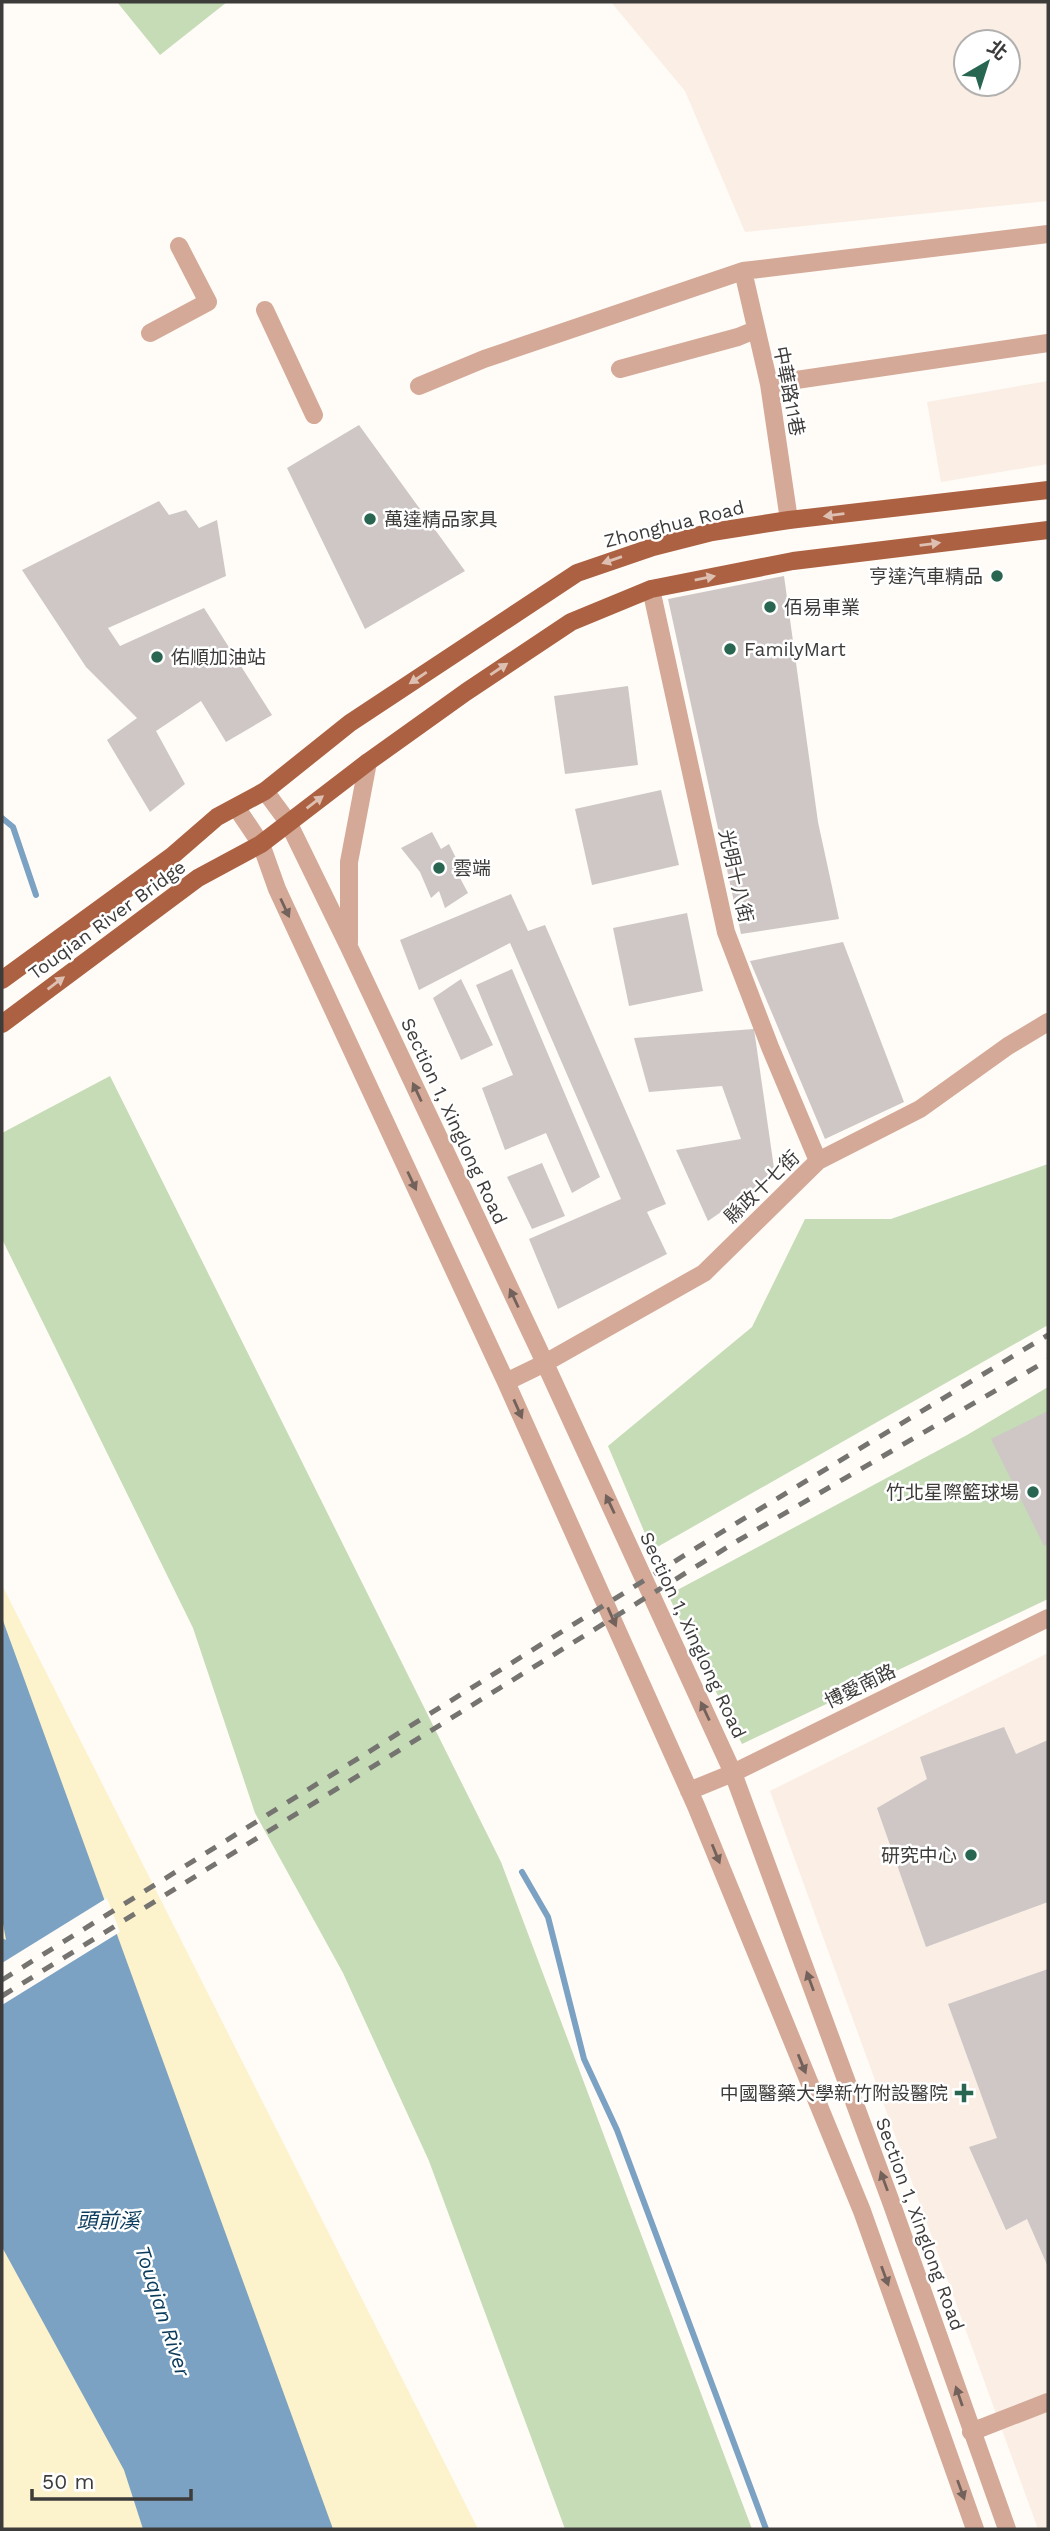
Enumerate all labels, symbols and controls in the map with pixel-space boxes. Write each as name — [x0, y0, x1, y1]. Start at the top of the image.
north arrow — [952, 28, 1022, 98]
text: 北 — [983, 35, 1012, 65]
street label: 中華路11巷 — [769, 344, 809, 438]
street label: Zhonghua Road — [602, 495, 746, 553]
place label: 萬達精品家具 — [384, 508, 498, 531]
one-way arrow — [823, 509, 845, 520]
marker: 萬達精品家具 — [362, 511, 378, 527]
one-way arrow — [919, 539, 941, 550]
one-way arrow — [602, 555, 623, 566]
place label: 亨達汽車精品 — [869, 565, 983, 588]
marker: 亨達汽車精品 — [989, 568, 1005, 584]
one-way arrow — [694, 573, 716, 584]
place label: 佰易車業 — [784, 596, 860, 619]
marker: 佰易車業 — [762, 599, 778, 615]
place label: FamilyMart — [744, 638, 846, 661]
marker: FamilyMart — [722, 641, 738, 657]
place label: 佑順加油站 — [171, 646, 266, 669]
marker: 佑順加油站 — [149, 649, 165, 665]
one-way arrow — [489, 663, 509, 676]
one-way arrow — [409, 671, 428, 684]
one-way arrow — [305, 795, 323, 810]
street label: 光明十八街 — [714, 827, 758, 925]
street label: Touqian River Bridge — [24, 855, 190, 985]
place label: 雲端 — [453, 857, 491, 880]
marker: 雲端 — [431, 860, 447, 876]
one-way arrow — [280, 897, 291, 918]
one-way arrow — [47, 975, 65, 990]
street label: Section 1, Xinglong Road — [396, 1014, 512, 1228]
one-way arrow — [411, 1082, 423, 1102]
street label: 縣政十七街 — [720, 1146, 804, 1228]
one-way arrow — [407, 1170, 418, 1191]
one-way arrow — [508, 1288, 520, 1308]
one-way arrow — [512, 1399, 524, 1419]
place label: 竹北星際籃球場 — [886, 1481, 1019, 1504]
marker: 竹北星際籃球場 — [1025, 1484, 1041, 1500]
one-way arrow — [604, 1494, 615, 1514]
street label: Section 1, Xinglong Road — [635, 1528, 751, 1742]
one-way arrow — [607, 1606, 618, 1627]
street label: 博愛南路 — [821, 1659, 899, 1713]
one-way arrow — [699, 1701, 711, 1721]
one-way arrow — [711, 1843, 722, 1864]
place label: 研究中心 — [881, 1844, 957, 1867]
marker: 研究中心 — [963, 1847, 979, 1863]
one-way arrow — [804, 1970, 815, 1991]
one-way arrow — [796, 2054, 807, 2075]
place label: 中國醫藥大學新竹附設醫院 — [720, 2082, 948, 2105]
marker: 中國醫藥大學新竹附設醫院 — [954, 2083, 974, 2103]
street label: Section 1, Xinglong Road — [871, 2114, 969, 2334]
one-way arrow — [878, 2171, 889, 2192]
water label: 頭前溪 — [77, 2208, 142, 2233]
water label: Touqian River — [130, 2242, 196, 2380]
one-way arrow — [880, 2266, 891, 2287]
one-way arrow — [953, 2385, 964, 2406]
scale bar — [32, 2458, 191, 2502]
text: 50 m — [42, 2469, 94, 2494]
one-way arrow — [956, 2480, 967, 2501]

